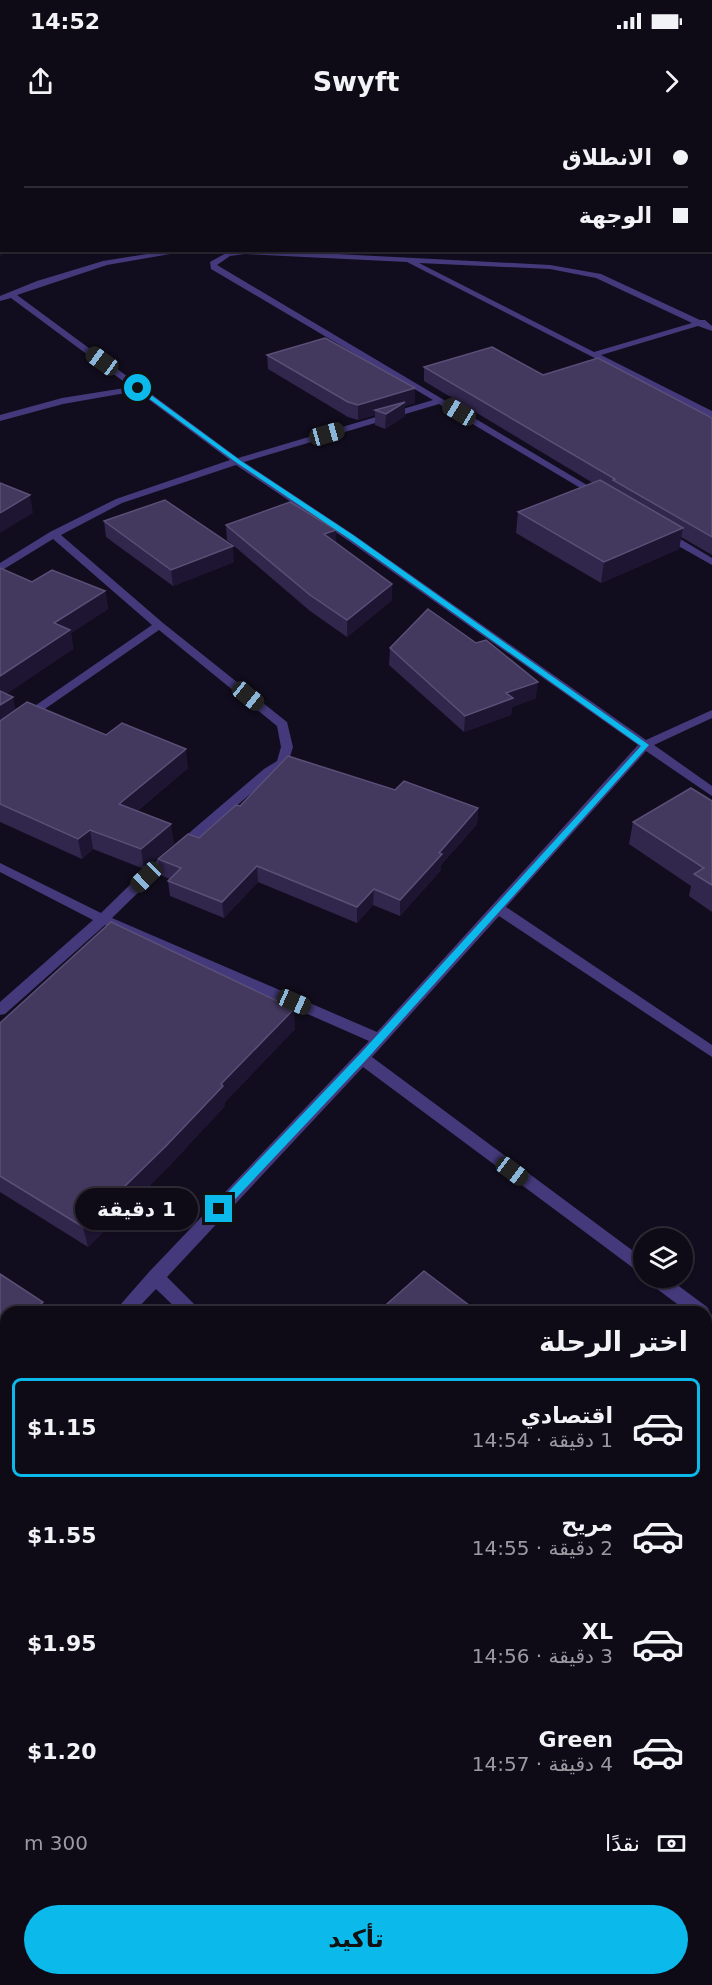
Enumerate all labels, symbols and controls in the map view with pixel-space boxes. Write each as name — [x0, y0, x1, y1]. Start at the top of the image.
text: 14:52 — [30, 9, 100, 34]
icon: share — [24, 65, 57, 98]
icon: forward — [655, 65, 688, 98]
text: Swyft — [313, 66, 399, 97]
text: الانطلاق — [562, 145, 652, 170]
text: الوجهة — [579, 203, 652, 228]
car — [82, 343, 122, 379]
route start — [124, 374, 151, 401]
car — [439, 395, 479, 429]
car — [307, 420, 347, 448]
car — [228, 678, 268, 714]
car — [127, 858, 165, 896]
car — [274, 986, 314, 1018]
car — [492, 1153, 532, 1189]
callout: 1 دقيقة — [75, 1188, 198, 1230]
route end — [205, 1195, 232, 1222]
text: 1 دقيقة — [97, 1197, 176, 1221]
map controls — [633, 1228, 693, 1288]
button: layers — [633, 1228, 693, 1288]
text: اختر الرحلة — [539, 1326, 688, 1357]
icon: car — [631, 1401, 685, 1455]
text: اقتصادي — [521, 1403, 613, 1428]
text: $1.15 — [27, 1415, 97, 1440]
text: 1 دقيقة · 14:54 — [472, 1428, 613, 1452]
icon: car — [631, 1509, 685, 1563]
text: مريح — [562, 1511, 613, 1536]
text: $1.55 — [27, 1523, 97, 1548]
text: 2 دقيقة · 14:55 — [472, 1536, 613, 1560]
icon: car — [631, 1617, 685, 1671]
text: XL — [582, 1619, 613, 1644]
text: $1.95 — [27, 1631, 97, 1656]
text: 3 دقيقة · 14:56 — [472, 1644, 613, 1668]
icon: car — [631, 1725, 685, 1779]
text: Green — [539, 1727, 613, 1752]
text: $1.20 — [27, 1739, 97, 1764]
text: 4 دقيقة · 14:57 — [472, 1752, 613, 1776]
icon: cash — [655, 1827, 688, 1860]
text: 300 m — [24, 1831, 88, 1855]
text: نقدًا — [605, 1831, 640, 1856]
button: تأكيد — [24, 1905, 688, 1974]

